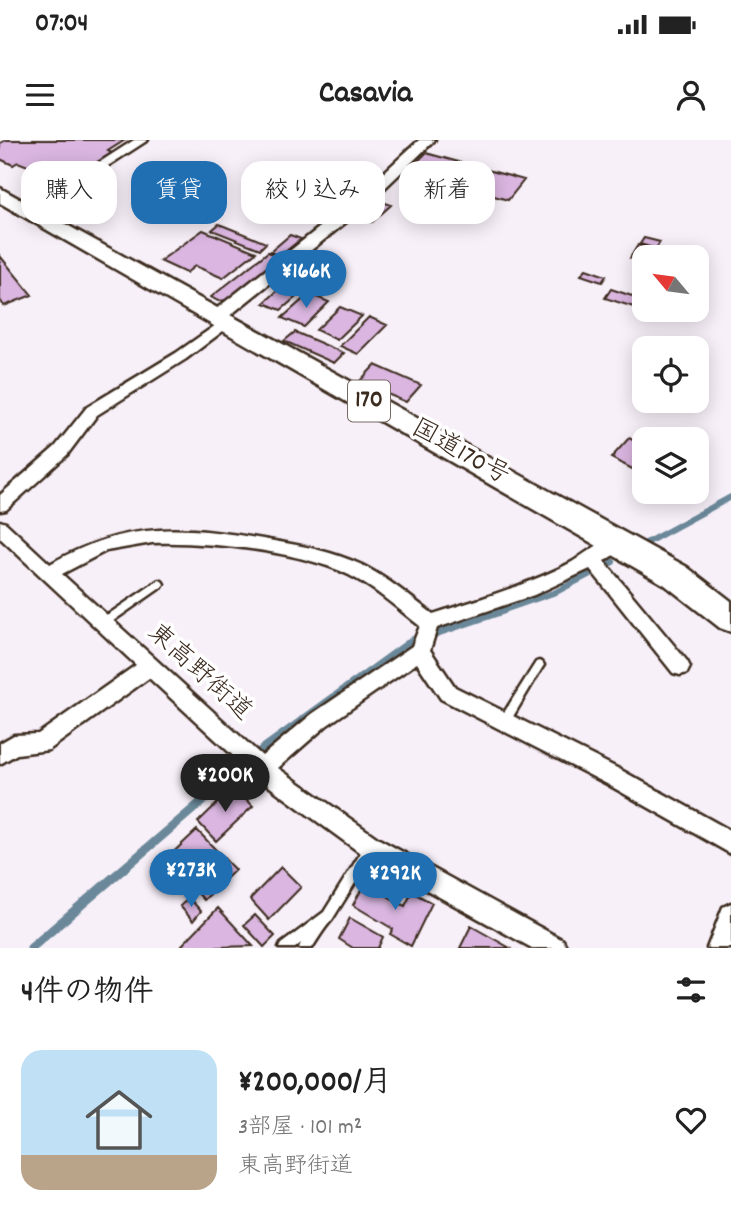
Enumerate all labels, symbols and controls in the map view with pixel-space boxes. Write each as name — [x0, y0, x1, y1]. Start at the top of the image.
text: 07:04 — [35, 6, 88, 43]
text: Casavia — [319, 72, 412, 118]
icon: menu — [21, 76, 59, 114]
icon: person — [672, 76, 710, 114]
chip: 購入 — [21, 161, 117, 224]
chip: 賃貸 — [131, 161, 227, 224]
chip: 絞り込み — [241, 161, 385, 224]
chip: 新着 — [399, 161, 495, 224]
north arrow — [632, 245, 709, 322]
map controls — [632, 245, 709, 504]
pin: ¥166K — [257, 250, 355, 310]
text: ¥166K — [281, 256, 331, 289]
button: locate — [632, 336, 709, 413]
road number: 170 — [348, 380, 390, 422]
street label: 国道170号 — [404, 411, 516, 495]
button: layers — [632, 427, 709, 504]
street label: 東高野街道 — [138, 616, 260, 730]
pin: ¥200K — [176, 754, 274, 814]
text: ¥200K — [197, 760, 253, 793]
pin: ¥273K — [142, 850, 240, 909]
pin: ¥292K — [346, 852, 444, 912]
text: ¥273K — [166, 855, 216, 888]
text: ¥292K — [369, 858, 421, 891]
icon: filters — [672, 971, 710, 1009]
text: 4件の物件 — [21, 973, 153, 1016]
text: ¥200,000/月 — [238, 1063, 392, 1106]
icon: home — [77, 1078, 161, 1162]
icon: heart — [672, 1101, 710, 1139]
text: 3部屋 · 101 m² — [238, 1112, 362, 1145]
text: 東高野街道 — [238, 1151, 353, 1184]

